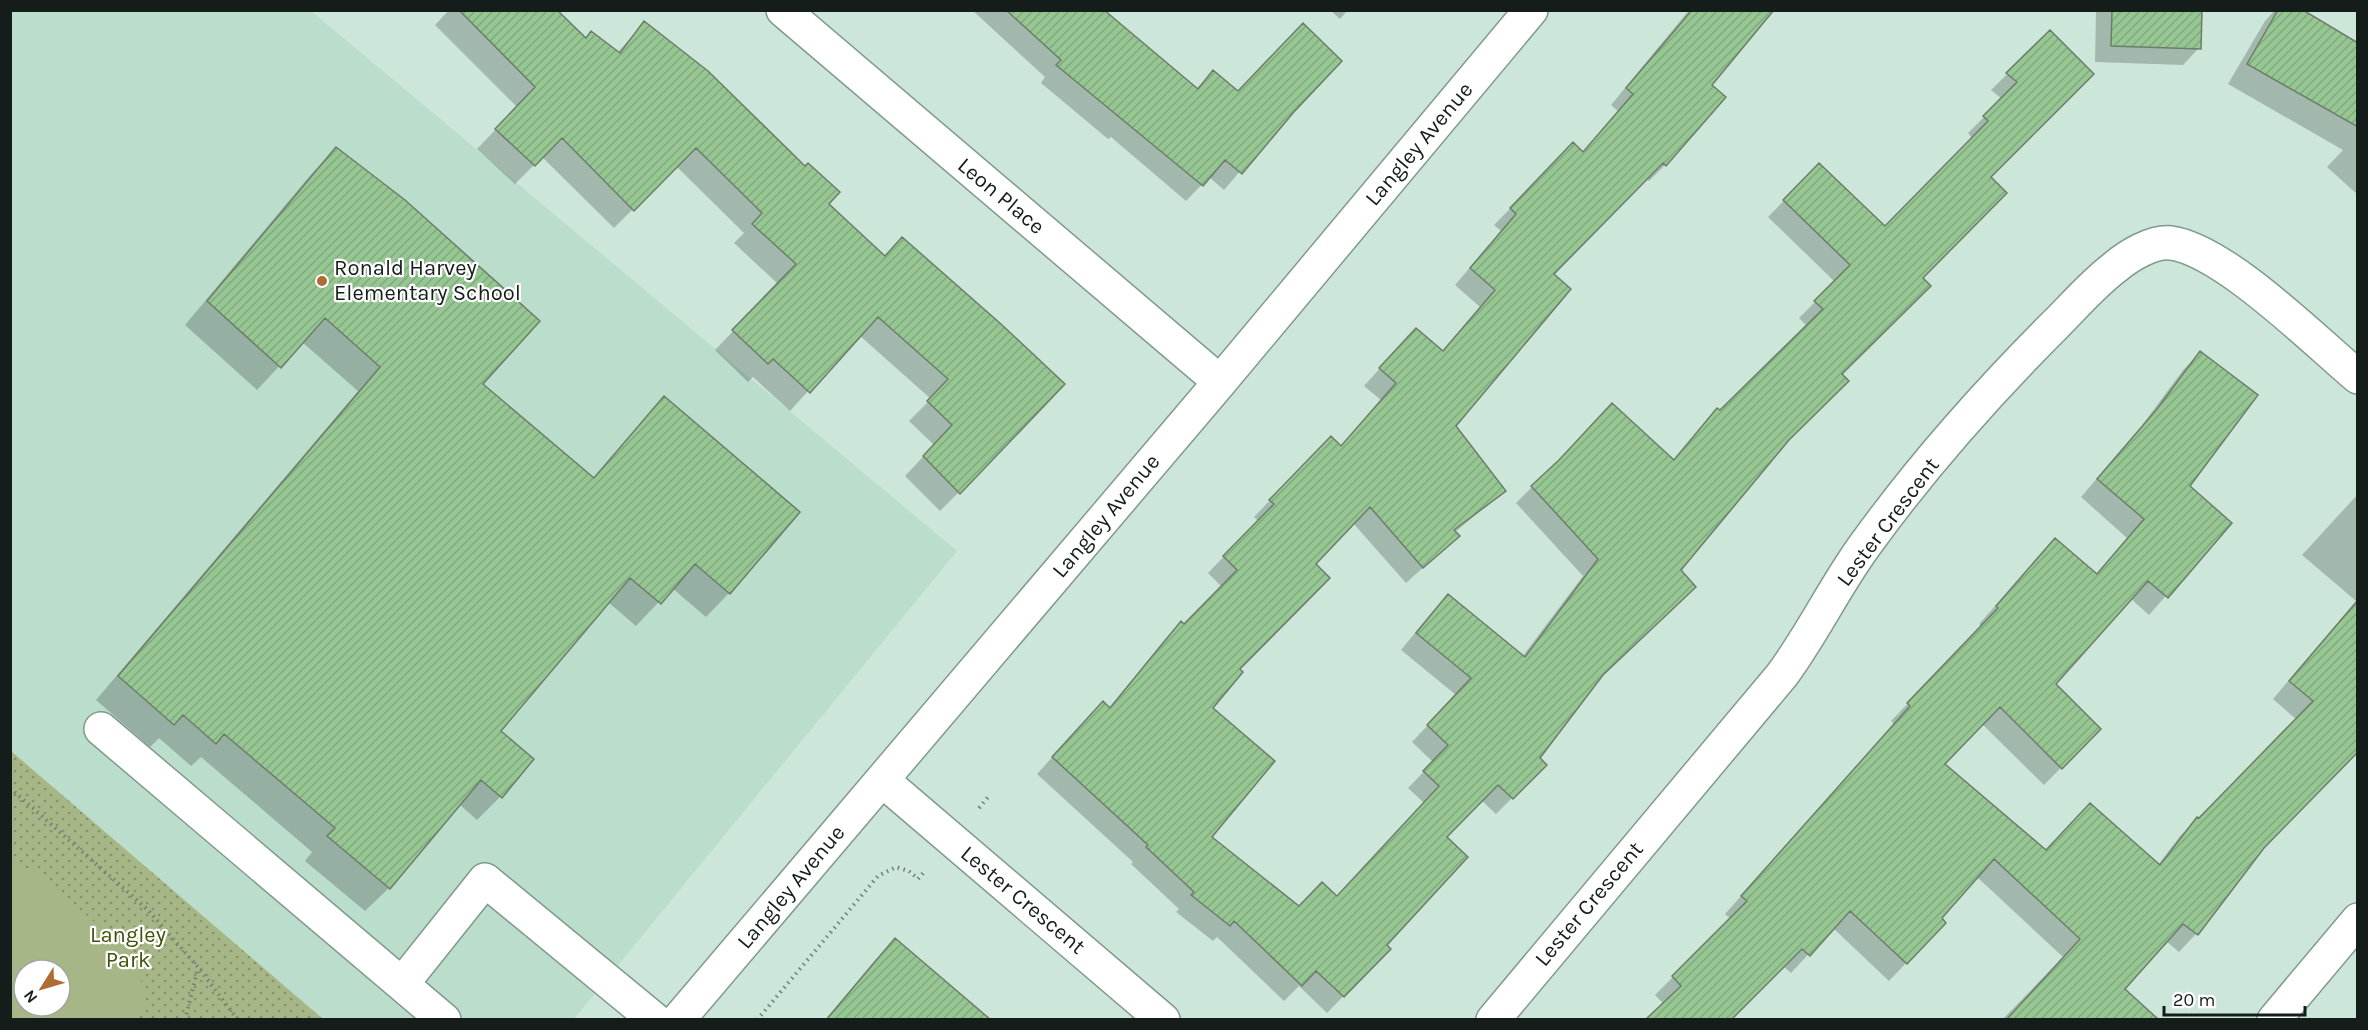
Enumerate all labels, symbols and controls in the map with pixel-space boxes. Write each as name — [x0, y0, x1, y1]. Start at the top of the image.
street label: Langley Avenue — [1360, 77, 1478, 211]
street label: Leon Place — [952, 152, 1050, 240]
place label: Ronald Harvey Elementary School — [334, 255, 521, 306]
marker: Ronald Harvey Elementary School — [315, 274, 329, 288]
street label: Langley Avenue — [1047, 449, 1165, 583]
street label: Lester Crescent — [1831, 453, 1945, 591]
street label: Langley Avenue — [732, 820, 850, 954]
street label: Lester Crescent — [1529, 837, 1649, 971]
street label: Lester Crescent — [956, 840, 1090, 960]
park label: Langley Park — [90, 922, 166, 973]
north arrow — [12, 958, 72, 1018]
scale bar — [2164, 979, 2305, 1017]
text: N — [19, 986, 41, 1007]
text: 20 m — [2173, 989, 2215, 1011]

